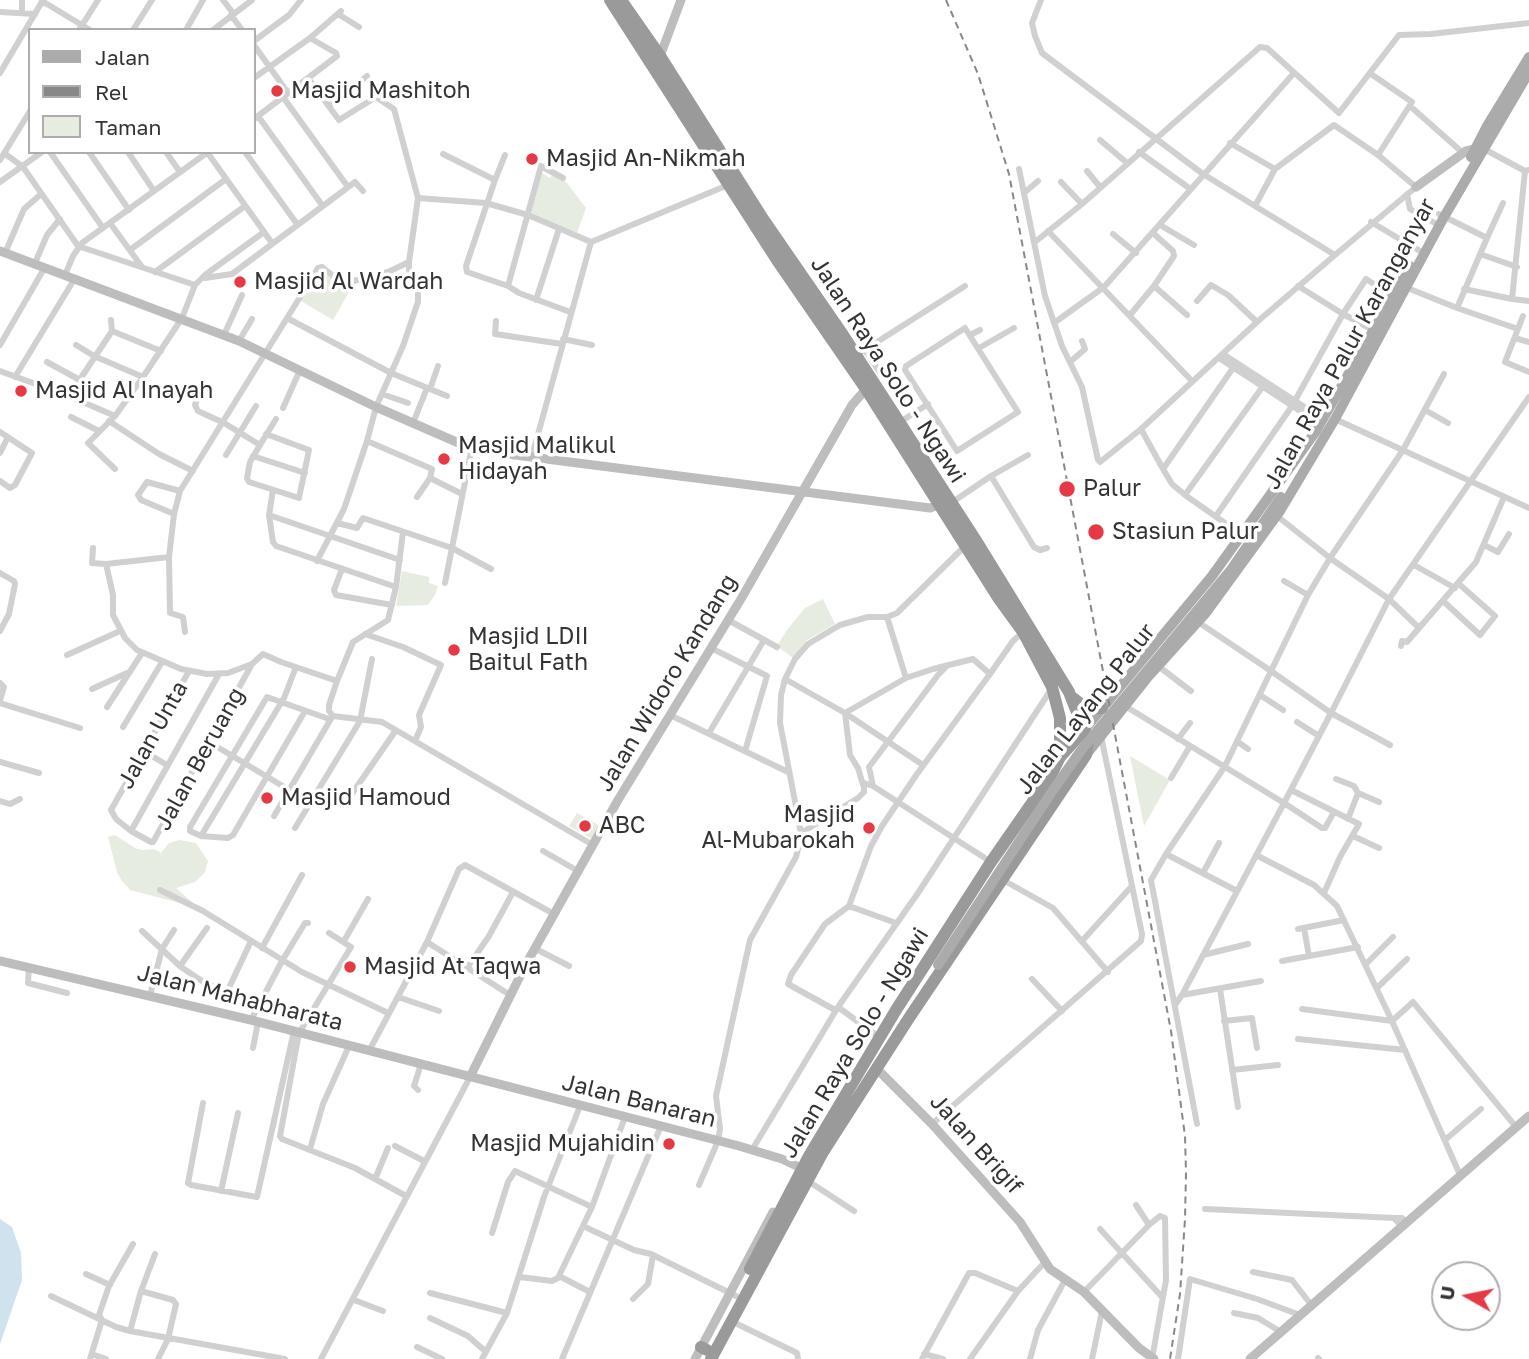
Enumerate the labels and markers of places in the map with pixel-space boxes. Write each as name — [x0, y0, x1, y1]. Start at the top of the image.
place label: Masjid Mashitoh — [291, 77, 471, 105]
marker: Masjid Mashitoh — [269, 83, 285, 99]
place label: Masjid An-Nikmah — [546, 145, 746, 173]
marker: Masjid An-Nikmah — [524, 151, 540, 167]
place label: Masjid Al Wardah — [254, 268, 443, 296]
marker: Masjid Al Wardah — [232, 274, 248, 290]
place label: Masjid Al Inayah — [35, 377, 213, 405]
marker: Masjid Al Inayah — [13, 383, 29, 399]
place label: Masjid Malikul Hidayah — [458, 432, 616, 486]
marker: Masjid Malikul Hidayah — [436, 451, 452, 467]
place label: Palur — [1083, 475, 1141, 503]
marker: Palur — [1057, 479, 1077, 499]
place label: Stasiun Palur — [1112, 518, 1259, 546]
marker: Stasiun Palur — [1086, 522, 1106, 542]
place label: Masjid LDII Baitul Fath — [468, 623, 589, 677]
marker: Masjid LDII Baitul Fath — [446, 642, 462, 658]
place label: Masjid Hamoud — [281, 784, 451, 812]
marker: Masjid Hamoud — [259, 790, 275, 806]
place label: Masjid Al-Mubarokah — [702, 801, 855, 855]
place label: ABC — [599, 812, 645, 840]
marker: ABC — [577, 818, 593, 834]
marker: Masjid Al-Mubarokah — [861, 820, 877, 836]
place label: Masjid At Taqwa — [364, 953, 541, 981]
marker: Masjid At Taqwa — [342, 959, 358, 975]
place label: Masjid Mujahidin — [470, 1130, 655, 1158]
marker: Masjid Mujahidin — [661, 1136, 677, 1152]

